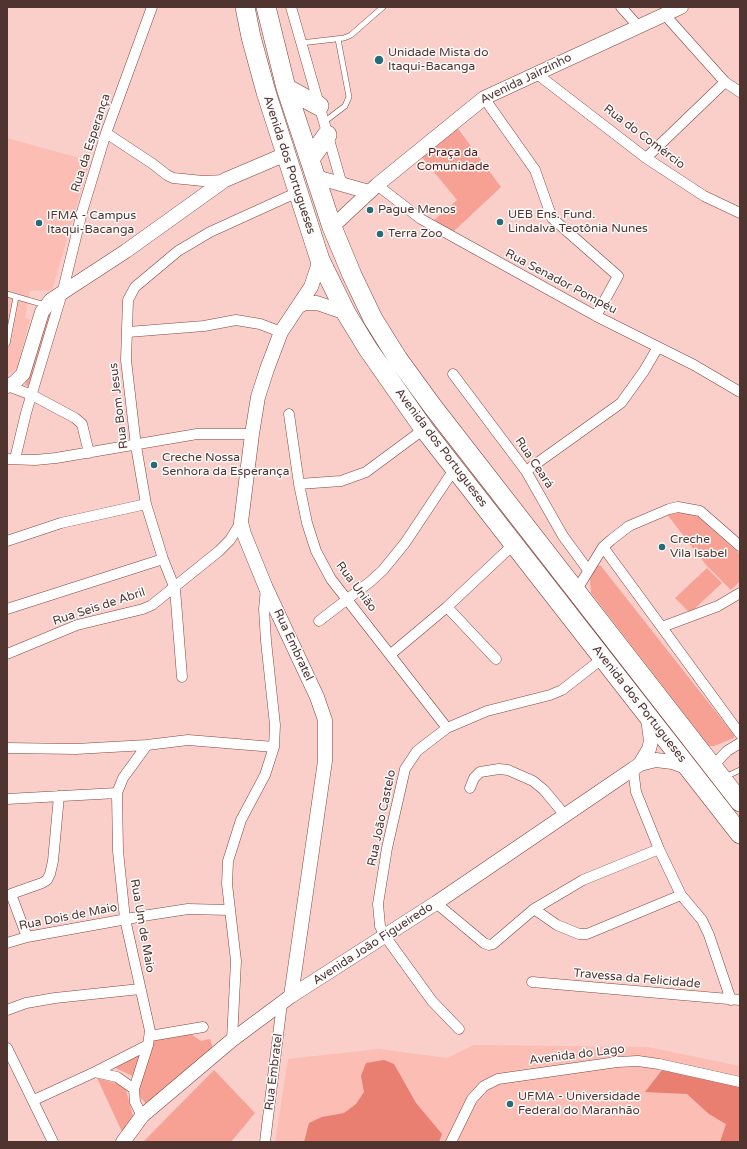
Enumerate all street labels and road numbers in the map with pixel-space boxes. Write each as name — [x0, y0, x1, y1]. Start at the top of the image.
street label: Avenida Jairzinho — [478, 51, 574, 107]
street label: Rua da Esperança — [68, 92, 114, 194]
street label: Avenida dos Portugueses — [260, 94, 318, 236]
street label: Rua do Comércio — [601, 102, 687, 172]
street label: Rua Senador Pompéu — [503, 246, 619, 318]
street label: Rua Bom Jesus — [107, 362, 131, 450]
street label: Avenida dos Portugueses — [392, 386, 490, 510]
street label: Rua Ceará — [512, 435, 556, 491]
street label: Rua União — [333, 559, 379, 615]
street label: Rua Seis de Abril — [51, 585, 147, 629]
street label: Rua Embratel — [270, 607, 316, 683]
street label: Avenida dos Portugueses — [589, 643, 689, 765]
street label: Rua João Castelo — [365, 769, 399, 867]
street label: Rua Um de Maio — [127, 878, 157, 974]
street label: Rua Dois de Maio — [18, 900, 118, 934]
street label: Avenida João Figueiredo — [310, 900, 436, 988]
street label: Travessa da Felicidade — [573, 966, 701, 992]
street label: Rua Embratel — [262, 1033, 286, 1111]
street label: Avenida do Lago — [529, 1042, 625, 1068]

